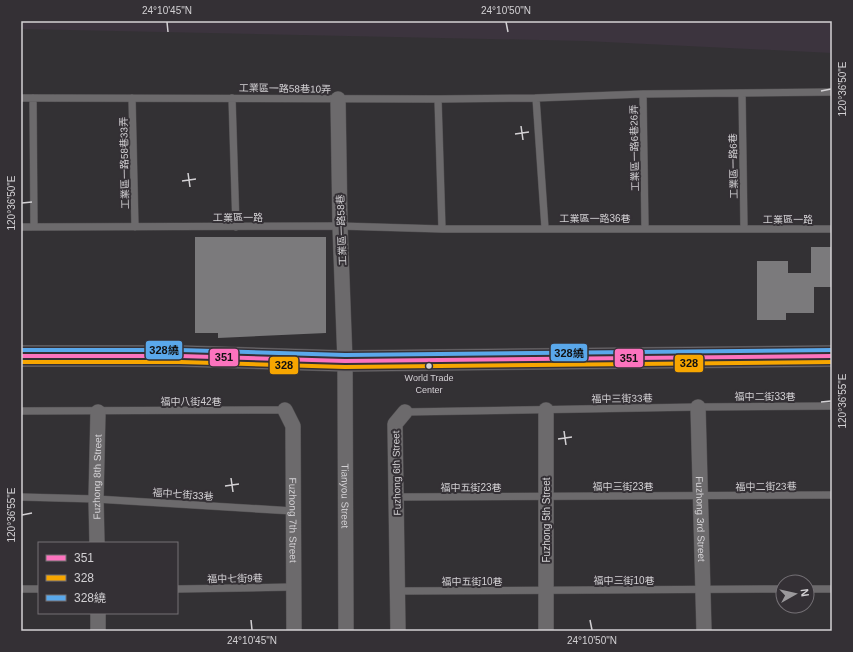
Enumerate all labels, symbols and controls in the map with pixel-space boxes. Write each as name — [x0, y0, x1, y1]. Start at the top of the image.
text: 24°10'45"N — [142, 5, 192, 16]
text: 24°10'50"N — [481, 5, 531, 16]
text: 120°36'50"E — [837, 61, 848, 117]
street label: 工業區一路58巷10弄 — [239, 82, 331, 95]
street label: 工業區一路6巷26弄 — [628, 105, 641, 191]
street label: 工業區一路58巷33弄 — [118, 117, 131, 209]
street label: 工業區一路6巷 — [727, 133, 740, 199]
text: 120°36'50"E — [6, 175, 17, 231]
street label: 工業區一路58巷 — [335, 194, 348, 266]
street label: 工業區一路 — [213, 212, 263, 223]
street label: 工業區一路36巷 — [559, 213, 631, 224]
street label: 工業區一路 — [763, 214, 813, 225]
line badge: 328繞 — [145, 340, 183, 360]
line badge: 328繞 — [550, 343, 588, 362]
text: 328繞 — [149, 344, 179, 356]
text: 328繞 — [554, 347, 584, 359]
line badge: 351 — [209, 348, 239, 367]
line badge: 351 — [614, 348, 644, 368]
text: 351 — [215, 351, 233, 363]
text: 351 — [620, 352, 638, 364]
line badge: 328 — [674, 354, 704, 373]
line badge: 328 — [269, 356, 299, 375]
text: 328 — [680, 357, 698, 369]
text: 328 — [275, 359, 293, 371]
marker: World Trade Center — [424, 361, 434, 371]
place label: World Trade Center — [405, 373, 453, 395]
text: 120°36'55"E — [837, 373, 848, 429]
street label: 福中二街33巷 — [734, 391, 796, 402]
street label: 福中三街33巷 — [591, 392, 653, 405]
street label: 福中八街42巷 — [160, 396, 222, 407]
street label: Fuzhong 6th Street — [390, 430, 403, 516]
street label: Fuzhong 8th Street — [91, 434, 103, 520]
street label: Tianyou Street — [339, 464, 351, 528]
street label: Fuzhong 3rd Street — [694, 476, 707, 562]
street label: Fuzhong 5th Street — [541, 477, 552, 563]
street label: Fuzhong 7th Street — [287, 478, 299, 563]
street label: 福中二街23巷 — [735, 480, 797, 493]
street label: 福中三街23巷 — [592, 481, 654, 492]
street label: 福中五街23巷 — [440, 482, 502, 493]
text: 120°36'55"E — [6, 487, 17, 543]
street label: 福中七街33巷 — [152, 487, 214, 502]
legend — [38, 542, 178, 614]
text: 351 — [74, 551, 94, 565]
text: 328 — [74, 571, 94, 585]
street label: 福中七街9巷 — [207, 573, 263, 584]
north arrow — [775, 574, 815, 614]
street label: 福中三街10巷 — [593, 575, 655, 586]
street label: 福中五街10巷 — [441, 576, 503, 587]
text: N — [798, 588, 811, 597]
text: 328繞 — [74, 591, 106, 605]
text: 24°10'45"N — [227, 635, 277, 646]
text: 24°10'50"N — [567, 635, 617, 646]

